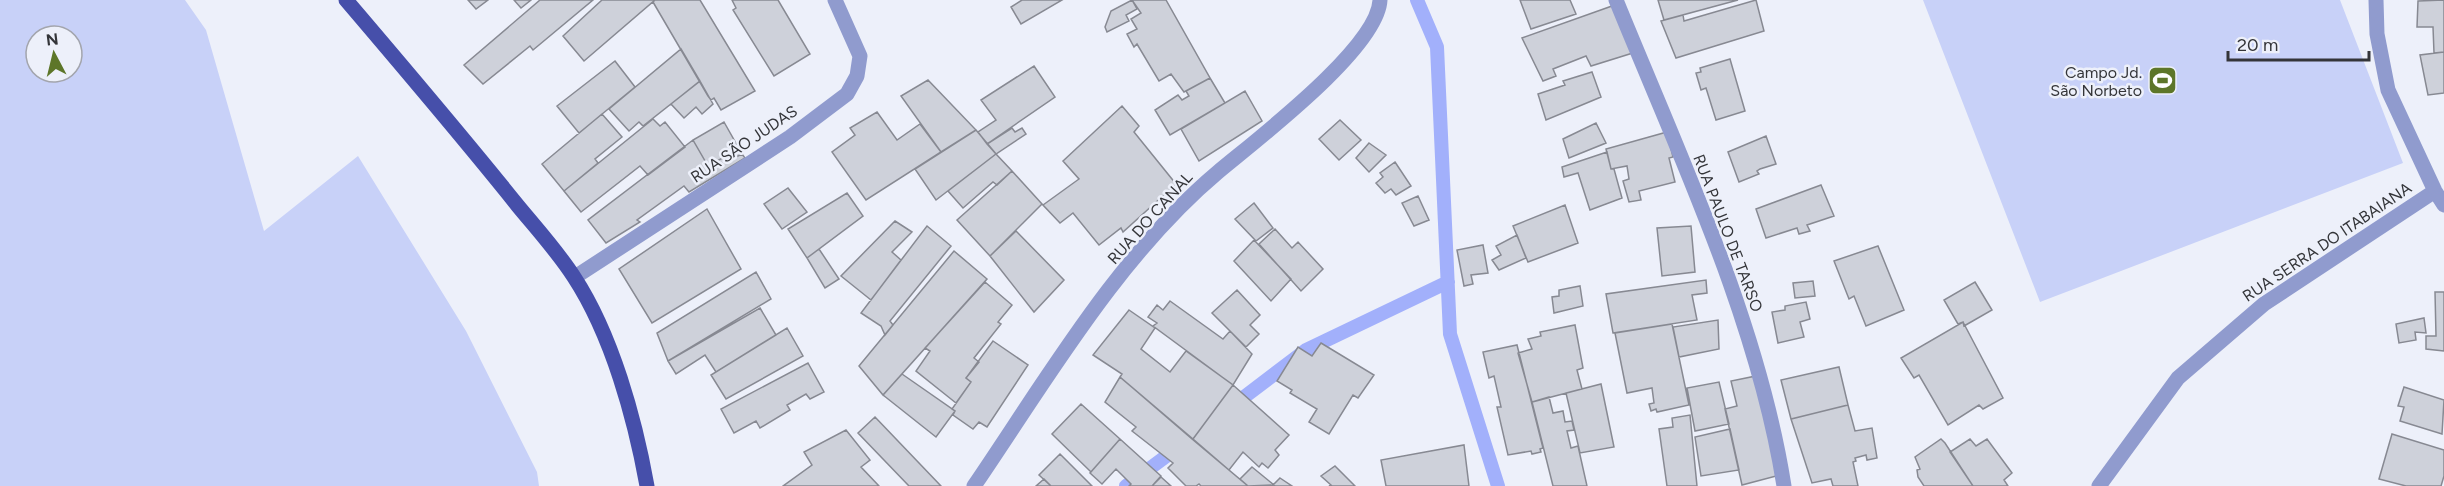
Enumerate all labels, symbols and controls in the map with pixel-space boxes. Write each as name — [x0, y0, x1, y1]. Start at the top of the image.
north arrow — [24, 24, 84, 84]
scale bar — [2228, 24, 2369, 62]
text: N — [45, 29, 60, 50]
text: 20 m — [2237, 34, 2278, 56]
place label: Campo Jd. São Norbeto — [2050, 63, 2142, 100]
sports icon: Campo Jd. São Norbeto — [2147, 65, 2179, 97]
street label: RUA SÃO JUDAS — [687, 101, 801, 187]
street label: RUA PAULO DE TARSO — [1689, 152, 1767, 314]
street label: RUA DO CANAL — [1104, 168, 1197, 268]
street label: RUA SERRA DO ITABAIANA — [2239, 178, 2415, 306]

